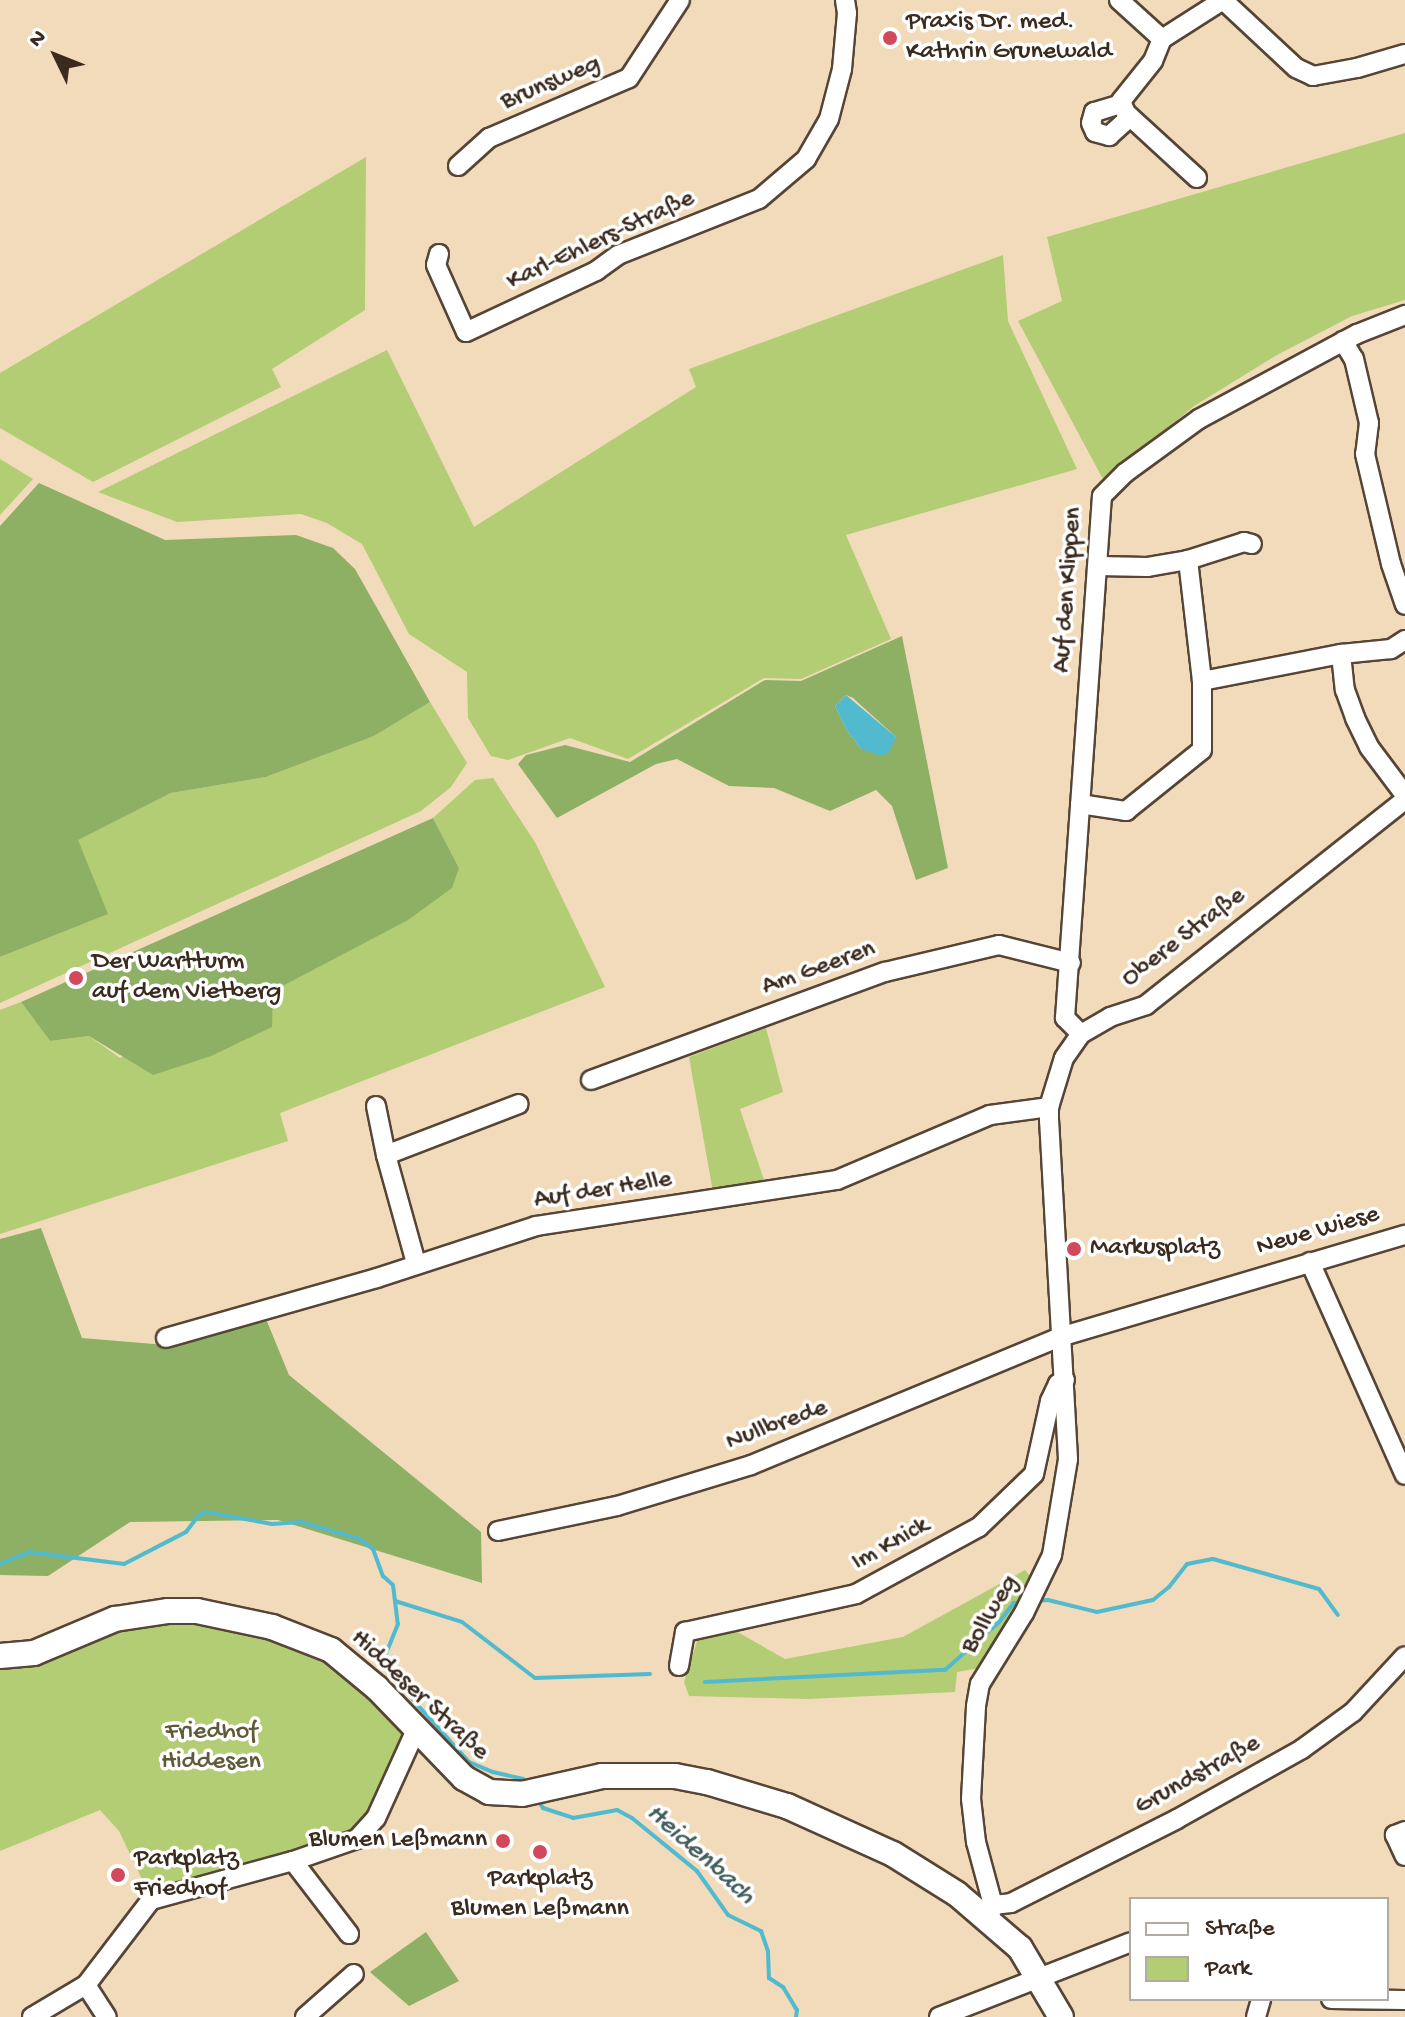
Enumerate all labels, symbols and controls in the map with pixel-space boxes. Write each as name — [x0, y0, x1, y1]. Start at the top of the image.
place label: Praxis Dr. med. Kathrin Grunewald — [906, 7, 1112, 68]
north arrow — [16, 16, 96, 96]
text: N — [24, 26, 53, 54]
marker: Praxis Dr. med. Kathrin Grunewald — [881, 29, 899, 47]
street label: Brunsweg — [497, 49, 605, 119]
street label: Karl-Ehlers-Straße — [502, 184, 700, 298]
street label: Auf den Klippen — [1048, 506, 1090, 674]
street label: Obere Straße — [1116, 881, 1252, 995]
street label: Am Geeren — [758, 934, 880, 1004]
place label: Der Wartturm auf dem Vietberg — [92, 947, 281, 1008]
marker: Der Wartturm auf dem Vietberg — [67, 969, 85, 987]
street label: Auf der Helle — [532, 1165, 674, 1217]
street label: Neue Wiese — [1253, 1200, 1383, 1264]
place label: Markusplatz — [1090, 1233, 1220, 1265]
marker: Markusplatz — [1065, 1240, 1083, 1258]
street label: Nullbrede — [722, 1393, 832, 1459]
street label: Im Knick — [847, 1511, 935, 1579]
street label: Bollweg — [955, 1570, 1027, 1660]
street label: Hiddeser Straße — [343, 1624, 495, 1768]
park label: Friedhof Hiddesen — [161, 1717, 261, 1778]
street label: Grundstraße — [1130, 1729, 1266, 1823]
water label: Heidenbach — [638, 1797, 762, 1913]
place label: Blumen Leßmann — [309, 1825, 487, 1857]
marker: Blumen Leßmann — [494, 1832, 512, 1850]
marker: Parkplatz Blumen Leßmann — [531, 1843, 549, 1861]
place label: Parkplatz Friedhof — [134, 1844, 239, 1906]
place label: Parkplatz Blumen Leßmann — [451, 1864, 629, 1926]
marker: Parkplatz Friedhof — [109, 1866, 127, 1884]
legend — [1129, 1897, 1389, 2001]
text: Straße — [1205, 1915, 1275, 1944]
text: Park — [1205, 1955, 1251, 1984]

